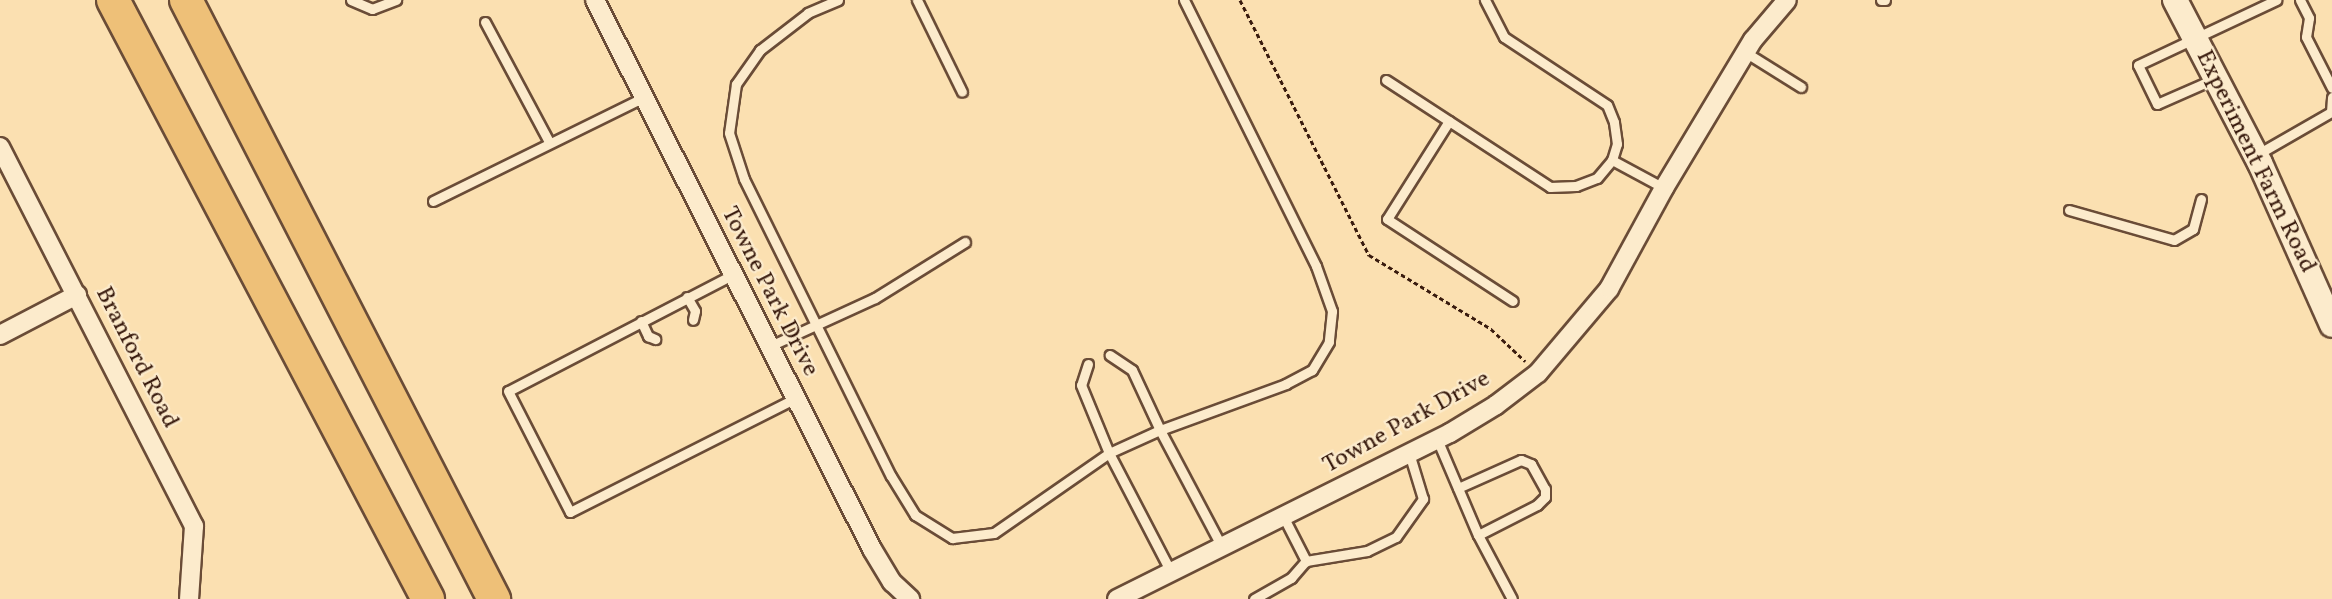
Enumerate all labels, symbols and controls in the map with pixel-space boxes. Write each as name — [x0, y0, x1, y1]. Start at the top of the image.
street label: Experiment Farm Road — [2189, 46, 2321, 278]
street label: Towne Park Drive — [714, 202, 824, 382]
street label: Branford Road — [88, 282, 184, 434]
street label: Towne Park Drive — [1319, 365, 1495, 481]

